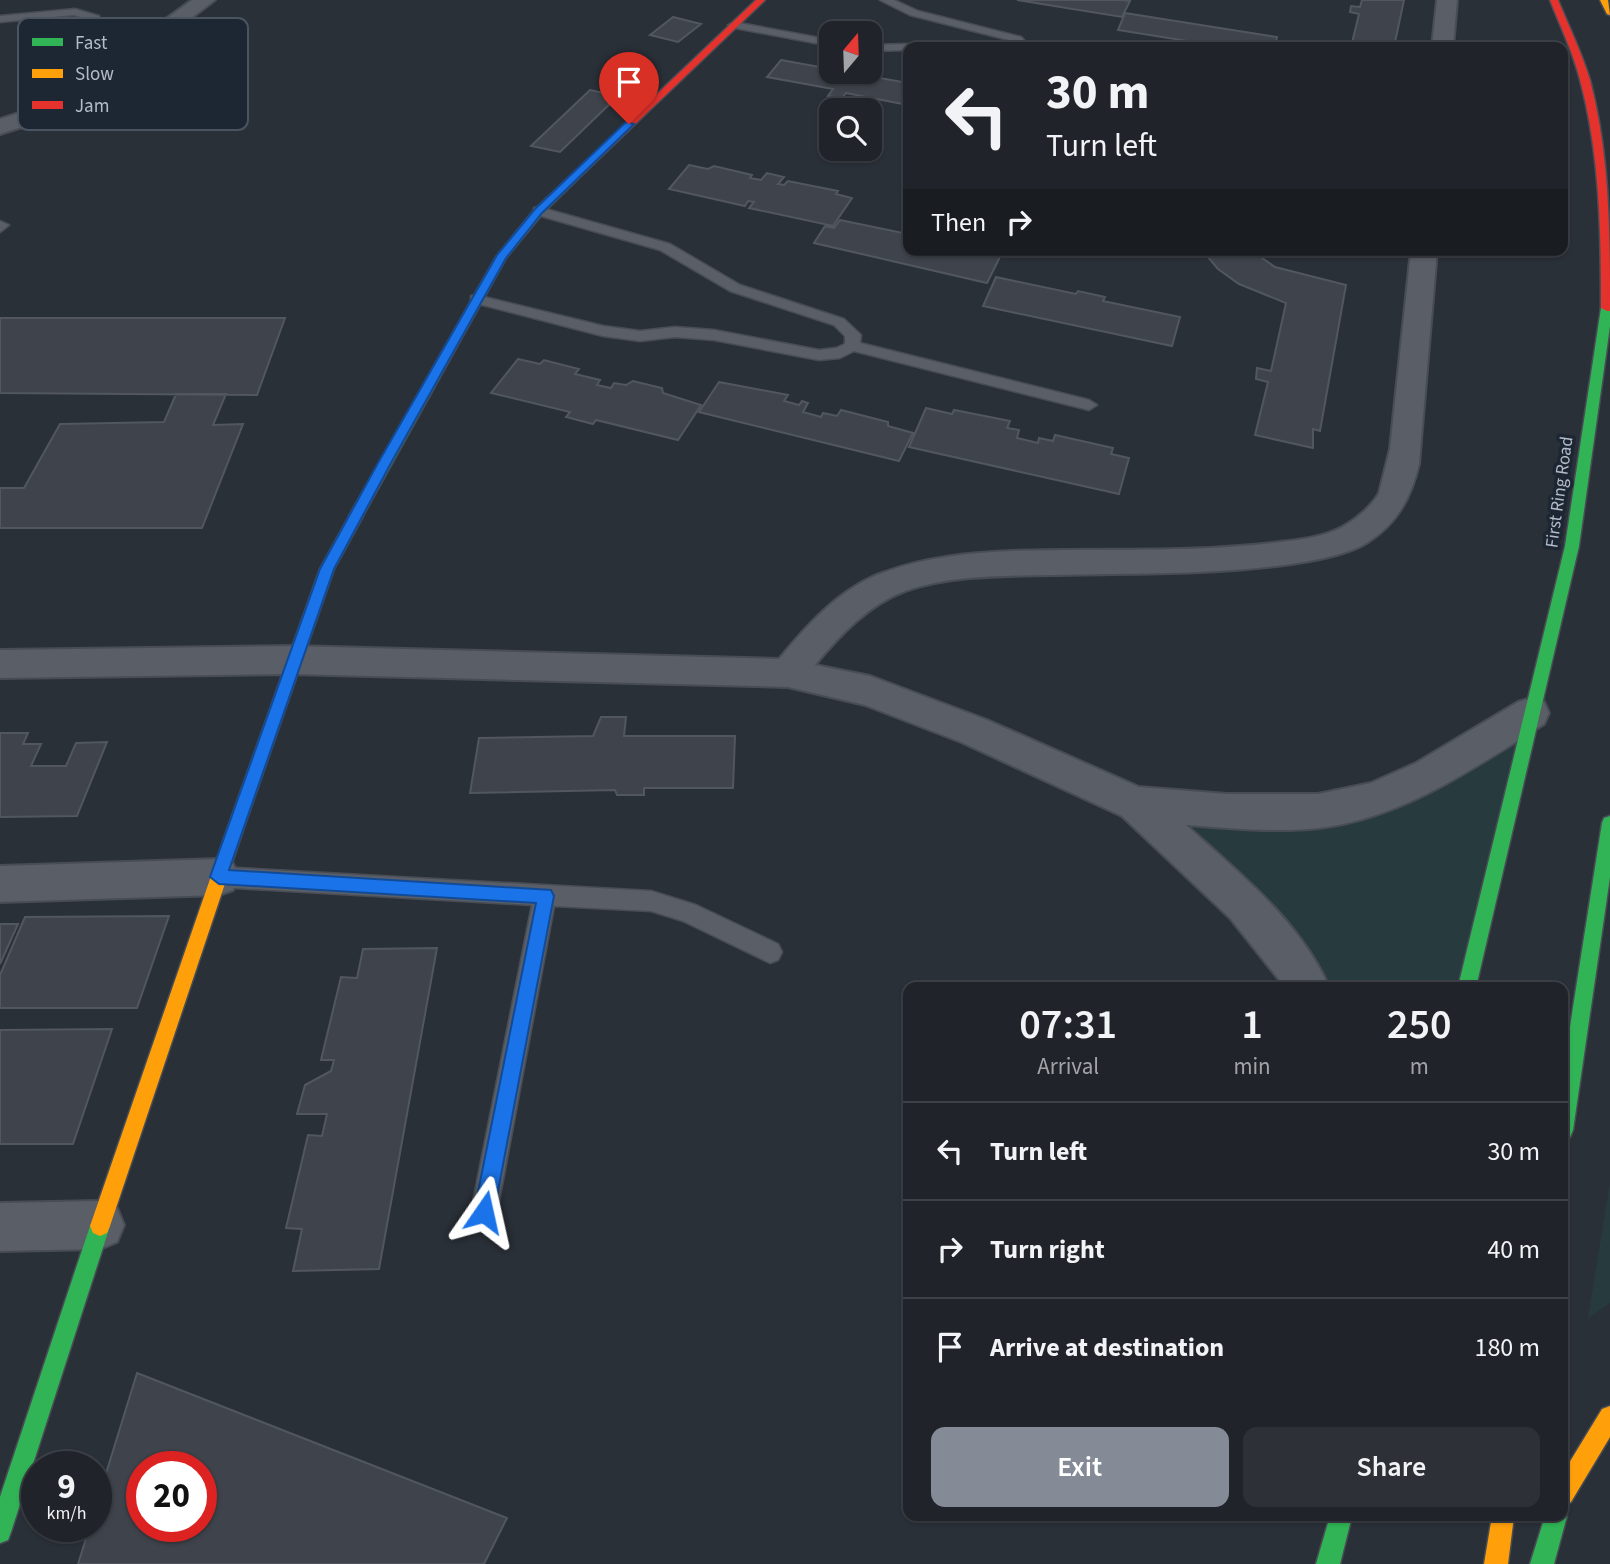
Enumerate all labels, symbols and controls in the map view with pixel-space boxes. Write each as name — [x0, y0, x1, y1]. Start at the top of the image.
legend — [18, 18, 248, 130]
north arrow — [819, 21, 882, 84]
map controls — [819, 21, 882, 161]
text: Fast — [75, 30, 108, 57]
pin — [599, 52, 659, 124]
text: 30 m — [1046, 58, 1150, 128]
text: Slow — [75, 61, 114, 88]
icon: arrive — [610, 63, 648, 101]
icon: left — [931, 70, 1022, 161]
text: Jam — [75, 93, 109, 120]
button: search — [819, 98, 882, 161]
text: Turn left — [1046, 123, 1157, 169]
icon: right — [1000, 203, 1038, 241]
text: Then — [931, 204, 986, 241]
street label: First Ring Road — [1539, 435, 1580, 549]
text: 07:31 — [1019, 995, 1117, 1055]
text: 1 — [1241, 995, 1263, 1055]
text: 250 — [1387, 995, 1452, 1055]
text: Arrival — [1037, 1050, 1099, 1083]
text: min — [1233, 1050, 1271, 1083]
text: m — [1410, 1050, 1429, 1083]
icon: left — [931, 1132, 969, 1170]
text: Turn left — [990, 1133, 1087, 1170]
text: 30 m — [1487, 1133, 1540, 1170]
position arrow — [447, 1175, 521, 1249]
icon: right — [931, 1230, 969, 1268]
text: Turn right — [990, 1231, 1105, 1268]
text: 40 m — [1487, 1231, 1540, 1268]
icon: arrive — [931, 1328, 969, 1366]
text: Arrive at destination — [990, 1329, 1224, 1366]
text: 180 m — [1474, 1329, 1540, 1366]
button: Exit — [931, 1427, 1229, 1507]
button: Share — [1243, 1427, 1540, 1507]
speed limit sign: 20 — [126, 1451, 217, 1542]
text: 9 — [57, 1462, 76, 1512]
text: km/h — [47, 1501, 86, 1526]

